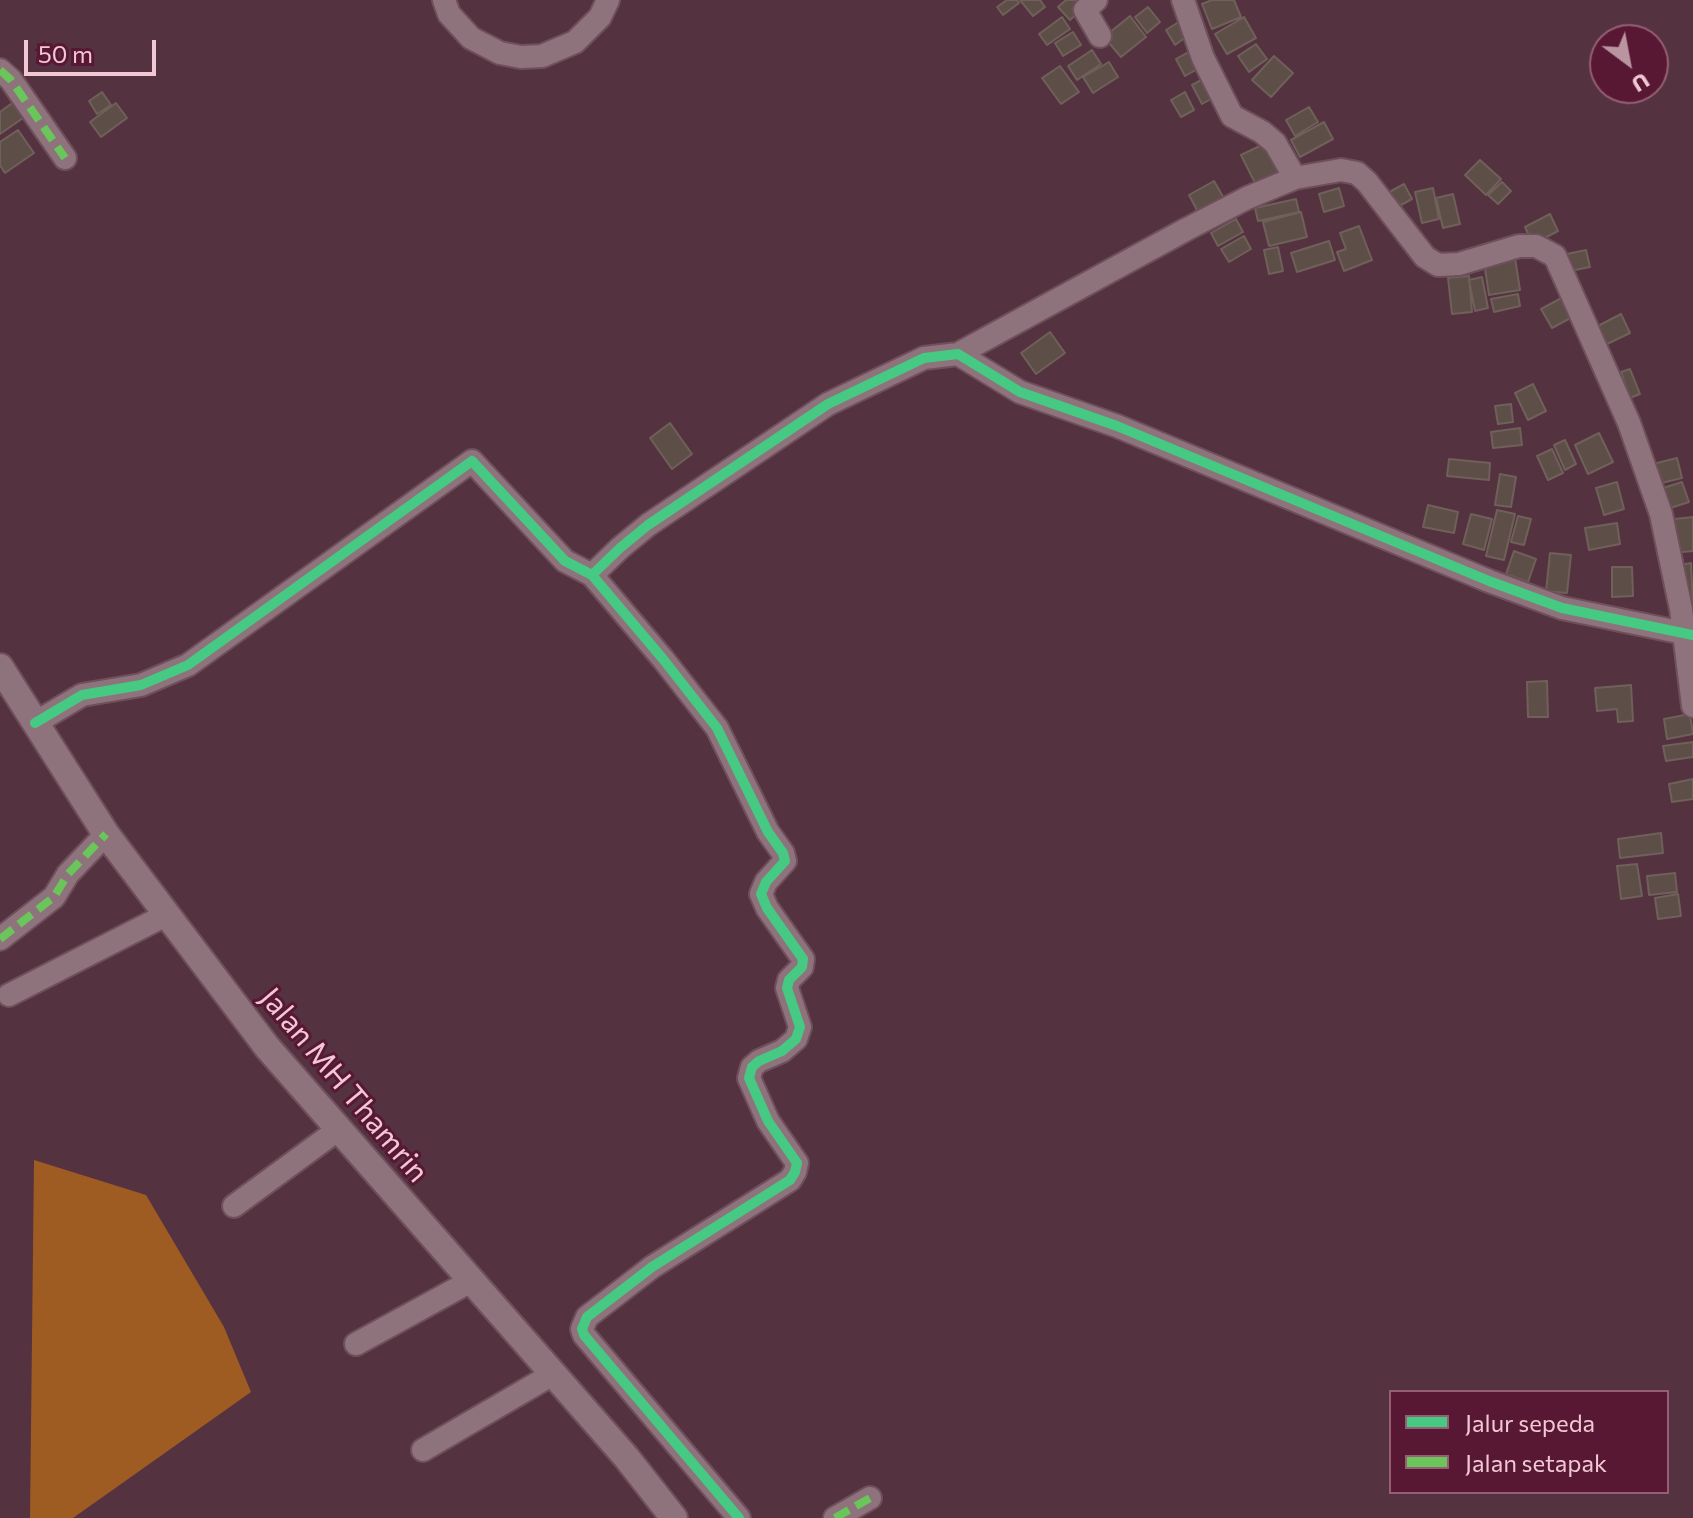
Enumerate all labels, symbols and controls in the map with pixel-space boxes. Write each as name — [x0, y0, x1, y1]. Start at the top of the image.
scale bar — [28, 24, 160, 74]
north arrow — [1589, 24, 1669, 104]
text: 50 m — [38, 39, 93, 68]
text: U — [1627, 67, 1655, 99]
street label: Jalan MH Thamrin — [252, 980, 436, 1190]
legend — [1389, 1390, 1669, 1494]
text: Jalur sepeda — [1465, 1408, 1595, 1437]
text: Jalan setapak — [1465, 1448, 1607, 1477]

